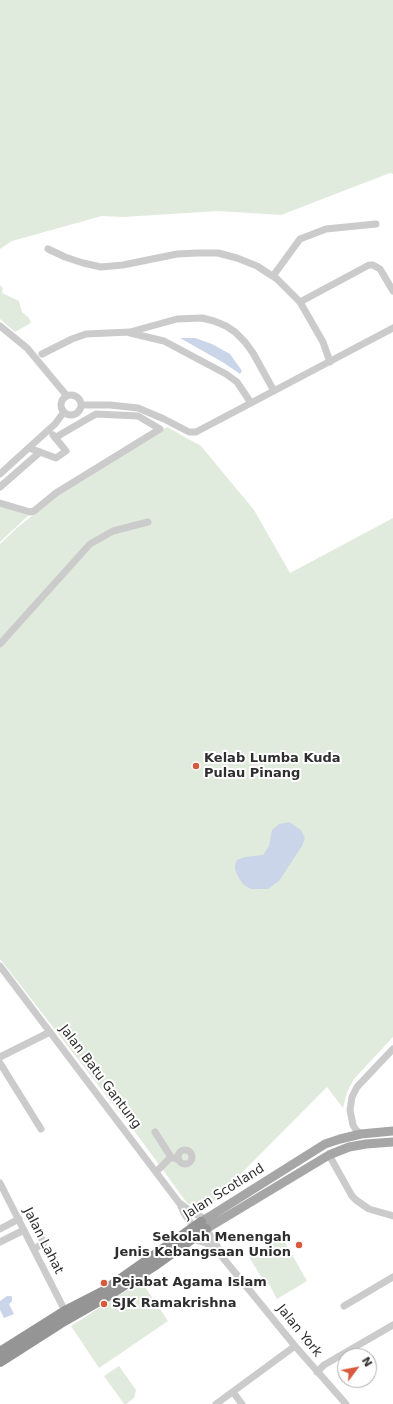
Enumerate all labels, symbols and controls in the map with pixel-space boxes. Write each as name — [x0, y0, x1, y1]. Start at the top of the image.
place label: Kelab Lumba Kuda Pulau Pinang — [204, 751, 341, 782]
marker: Kelab Lumba Kuda Pulau Pinang — [191, 761, 201, 771]
street label: Jalan Batu Gantung — [56, 1022, 144, 1132]
street label: Jalan Scotland — [181, 1161, 267, 1223]
street label: Jalan Lahat — [20, 1205, 66, 1277]
place label: Sekolah Menengah Jenis Kebangsaan Union — [115, 1230, 291, 1261]
marker: Sekolah Menengah Jenis Kebangsaan Union — [294, 1240, 304, 1250]
place label: Pejabat Agama Islam — [112, 1275, 267, 1291]
marker: Pejabat Agama Islam — [99, 1278, 109, 1288]
place label: SJK Ramakrishna — [112, 1296, 236, 1312]
marker: SJK Ramakrishna — [99, 1299, 109, 1309]
street label: Jalan York — [273, 1302, 325, 1360]
north arrow — [337, 1348, 377, 1388]
text: N — [359, 1355, 375, 1369]

